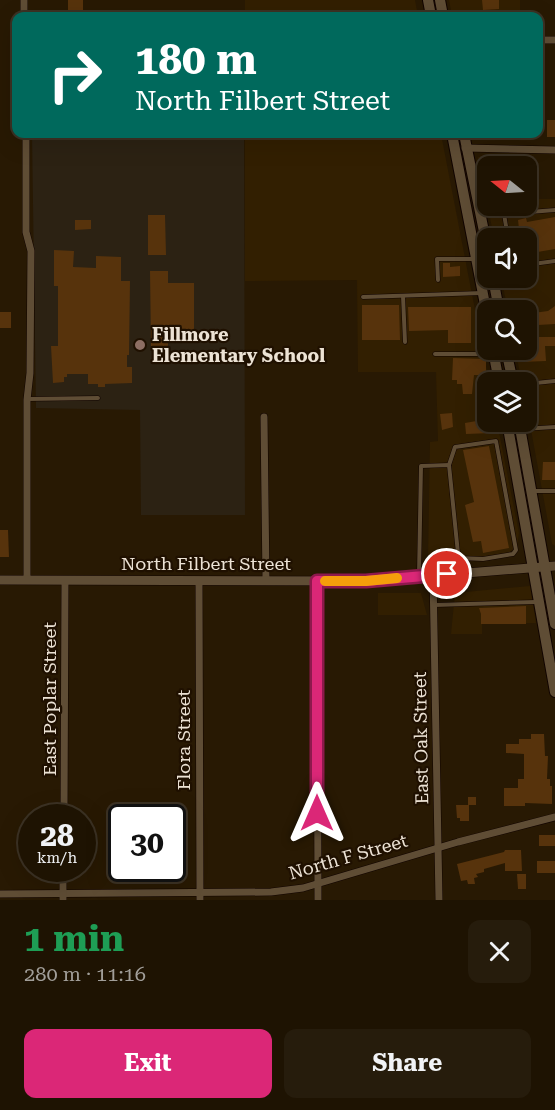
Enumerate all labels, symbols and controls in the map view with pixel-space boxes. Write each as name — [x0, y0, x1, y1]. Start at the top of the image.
text: 180 m — [135, 35, 257, 84]
icon: right — [36, 36, 114, 114]
text: North Filbert Street — [135, 85, 390, 117]
north arrow — [477, 156, 537, 216]
map controls — [477, 156, 537, 432]
button: sound — [477, 228, 537, 288]
button: search — [477, 300, 537, 360]
place label: Fillmore Elementary School — [152, 324, 325, 366]
marker: Fillmore Elementary School — [133, 338, 147, 352]
button: layers — [477, 372, 537, 432]
pin — [421, 548, 472, 599]
street label: North Filbert Street — [121, 553, 291, 574]
icon: arrive — [430, 557, 463, 590]
street label: East Poplar Street — [39, 622, 60, 776]
street label: East Oak Street — [409, 671, 432, 805]
street label: Flora Street — [173, 689, 194, 790]
position arrow — [285, 781, 349, 845]
speed limit sign: 30 — [108, 804, 186, 882]
text: 28 — [40, 818, 74, 853]
street label: North F Street — [286, 829, 410, 884]
text: km/h — [37, 849, 77, 867]
text: 1 min — [24, 918, 124, 960]
button: close — [468, 920, 531, 983]
text: 280 m · 11:16 — [24, 962, 146, 986]
button: Exit — [24, 1029, 272, 1098]
button: Share — [284, 1029, 531, 1098]

